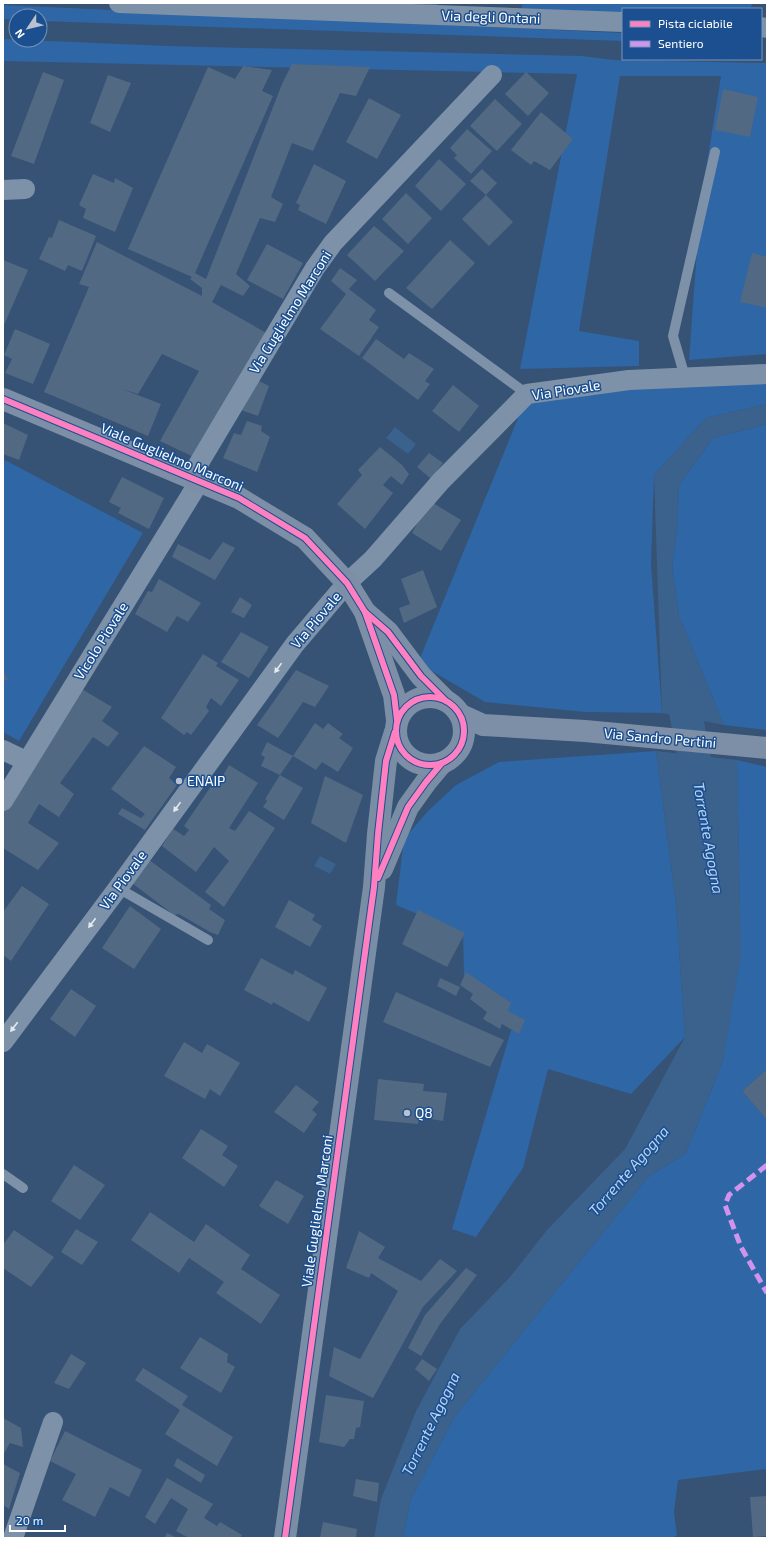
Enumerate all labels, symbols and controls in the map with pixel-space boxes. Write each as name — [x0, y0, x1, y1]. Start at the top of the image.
street label: Via degli Ontani — [441, 6, 541, 27]
north arrow — [8, 8, 48, 48]
legend — [622, 8, 762, 60]
text: Pista ciclabile — [658, 16, 733, 30]
text: N — [12, 27, 27, 41]
text: Sentiero — [658, 36, 704, 50]
street label: Via Guglielmo Marconi — [245, 247, 334, 376]
street label: Via Piovale — [530, 376, 601, 403]
street label: Viale Guglielmo Marconi — [98, 419, 246, 494]
street label: Via Piovale — [287, 588, 344, 652]
street label: Vicolo Piovale — [70, 599, 131, 683]
one-way arrow — [274, 662, 282, 673]
street label: Via Sandro Pertini — [603, 724, 717, 751]
place label: ENAIP — [187, 772, 225, 789]
marker: ENAIP — [174, 776, 184, 786]
water label: Torrente Agogna — [690, 781, 728, 895]
one-way arrow — [173, 801, 181, 812]
street label: Via Piovale — [95, 847, 150, 913]
one-way arrow — [88, 918, 96, 928]
one-way arrow — [10, 1022, 18, 1033]
place label: Q8 — [415, 1104, 433, 1121]
marker: Q8 — [402, 1108, 412, 1118]
water label: Torrente Agogna — [584, 1122, 672, 1219]
street label: Viale Guglielmo Marconi — [297, 1134, 336, 1288]
water label: Torrente Agogna — [397, 1369, 463, 1478]
scale bar — [10, 1507, 65, 1533]
text: 20 m — [16, 1513, 43, 1527]

